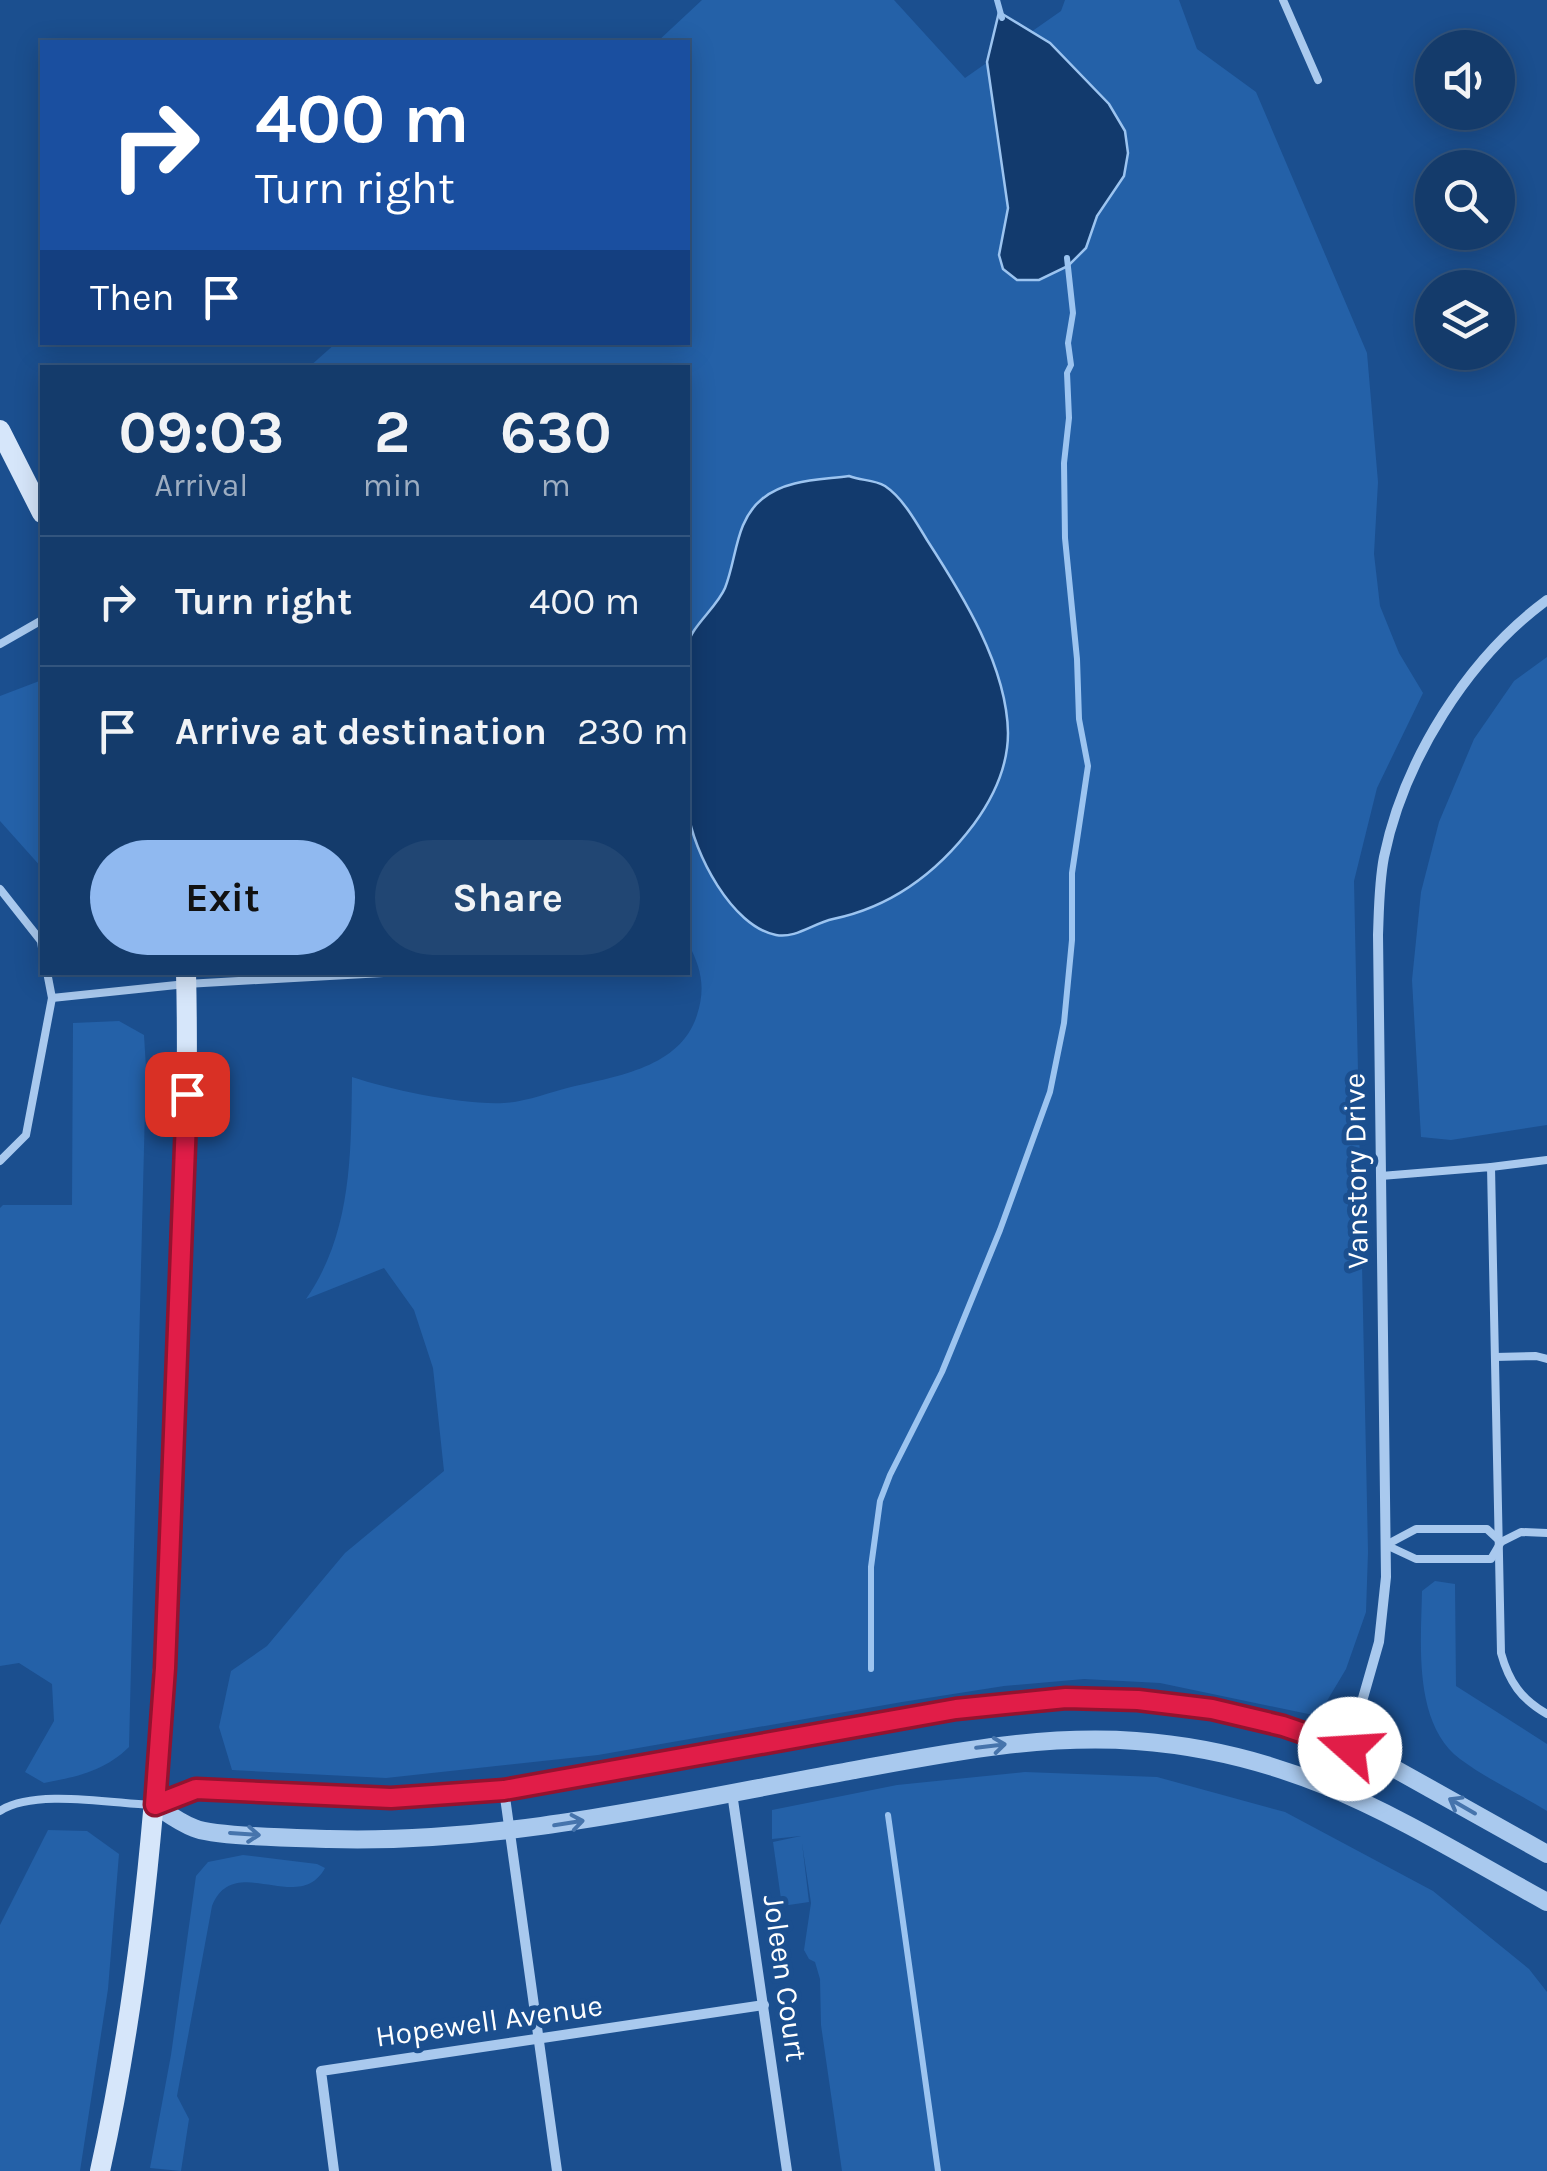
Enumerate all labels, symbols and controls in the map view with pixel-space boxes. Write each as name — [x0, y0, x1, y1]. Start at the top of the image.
map controls — [1415, 30, 1515, 370]
button: sound — [1415, 30, 1515, 130]
text: 400 m — [255, 78, 469, 160]
icon: right — [90, 80, 220, 210]
button: search — [1415, 150, 1515, 250]
text: Turn right — [255, 162, 455, 214]
icon: arrive — [194, 270, 249, 325]
button: layers — [1415, 270, 1515, 370]
text: Then — [90, 275, 174, 320]
text: 09:03 — [118, 397, 284, 467]
text: 2 — [374, 397, 410, 467]
text: 630 — [500, 397, 612, 467]
text: Arrival — [155, 467, 248, 504]
text: min — [363, 467, 422, 504]
text: m — [541, 467, 571, 504]
icon: right — [90, 574, 145, 629]
text: Turn right — [175, 579, 352, 624]
text: 400 m — [529, 579, 640, 624]
icon: arrive — [90, 704, 145, 759]
text: Arrive at destination — [175, 709, 547, 754]
text: 230 m — [577, 709, 688, 754]
button: Exit — [90, 840, 355, 955]
button: Share — [375, 840, 640, 955]
pin — [145, 1052, 230, 1137]
icon: arrive — [160, 1067, 215, 1122]
street label: Vanstory Drive — [1336, 1073, 1376, 1269]
position arrow — [1298, 1697, 1402, 1801]
one-way arrow — [975, 1736, 1007, 1755]
one-way arrow — [1448, 1795, 1478, 1815]
one-way arrow — [552, 1813, 585, 1832]
one-way arrow — [229, 1824, 261, 1843]
street label: Joleen Court — [755, 1892, 815, 2064]
street label: Hopewell Avenue — [373, 1987, 605, 2055]

